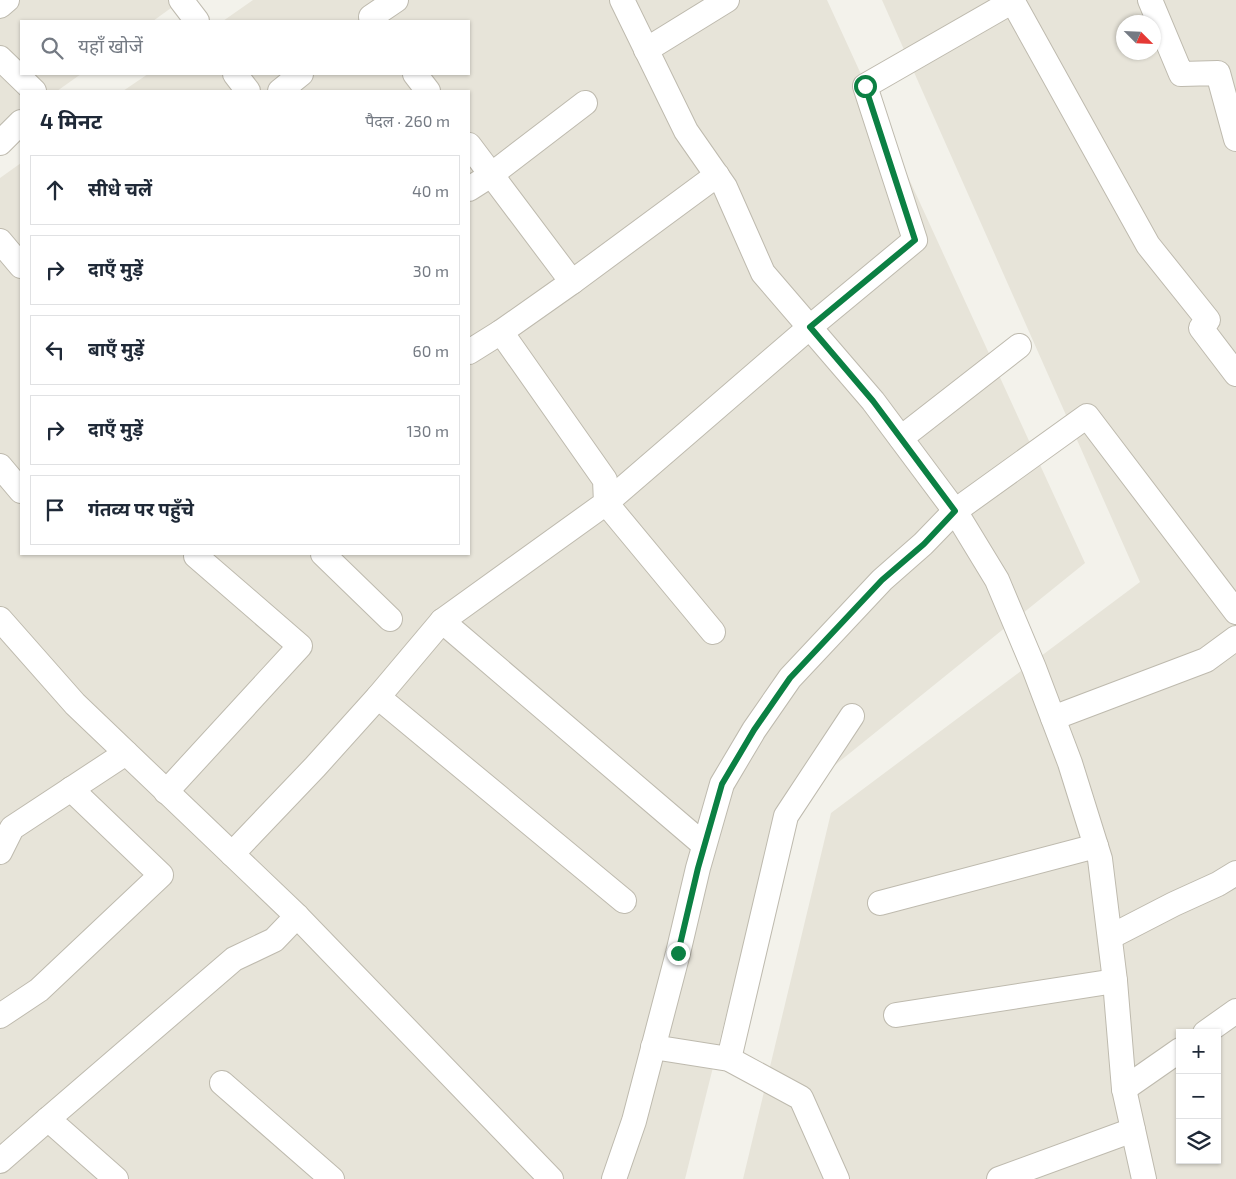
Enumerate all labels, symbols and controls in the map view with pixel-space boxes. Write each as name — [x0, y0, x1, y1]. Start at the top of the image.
north arrow — [1116, 15, 1161, 60]
search box — [20, 20, 470, 75]
icon: search — [38, 34, 66, 62]
text: यहाँ खोजें — [78, 34, 143, 57]
route start — [854, 75, 877, 98]
text: 4 मिनट — [40, 108, 102, 133]
text: पैदल · 260 m — [365, 111, 450, 130]
icon: ahead — [41, 176, 69, 204]
text: सीधे चलें — [88, 177, 152, 200]
text: 40 m — [412, 181, 449, 200]
icon: right — [41, 256, 69, 284]
text: दाएँ मुड़ें — [88, 257, 143, 280]
text: 30 m — [413, 261, 449, 280]
icon: left — [41, 336, 69, 364]
text: बाएँ मुड़ें — [88, 337, 144, 360]
text: 60 m — [413, 341, 449, 360]
icon: right — [41, 416, 69, 444]
text: दाएँ मुड़ें — [88, 417, 143, 440]
text: 130 m — [407, 421, 449, 440]
icon: arrive — [41, 496, 69, 524]
text: गंतव्य पर पहुँचे — [88, 497, 194, 520]
route end — [667, 942, 690, 965]
map controls — [1176, 1029, 1221, 1164]
button: + — [1176, 1029, 1221, 1074]
button: − — [1176, 1074, 1221, 1119]
button: layers — [1176, 1119, 1221, 1164]

